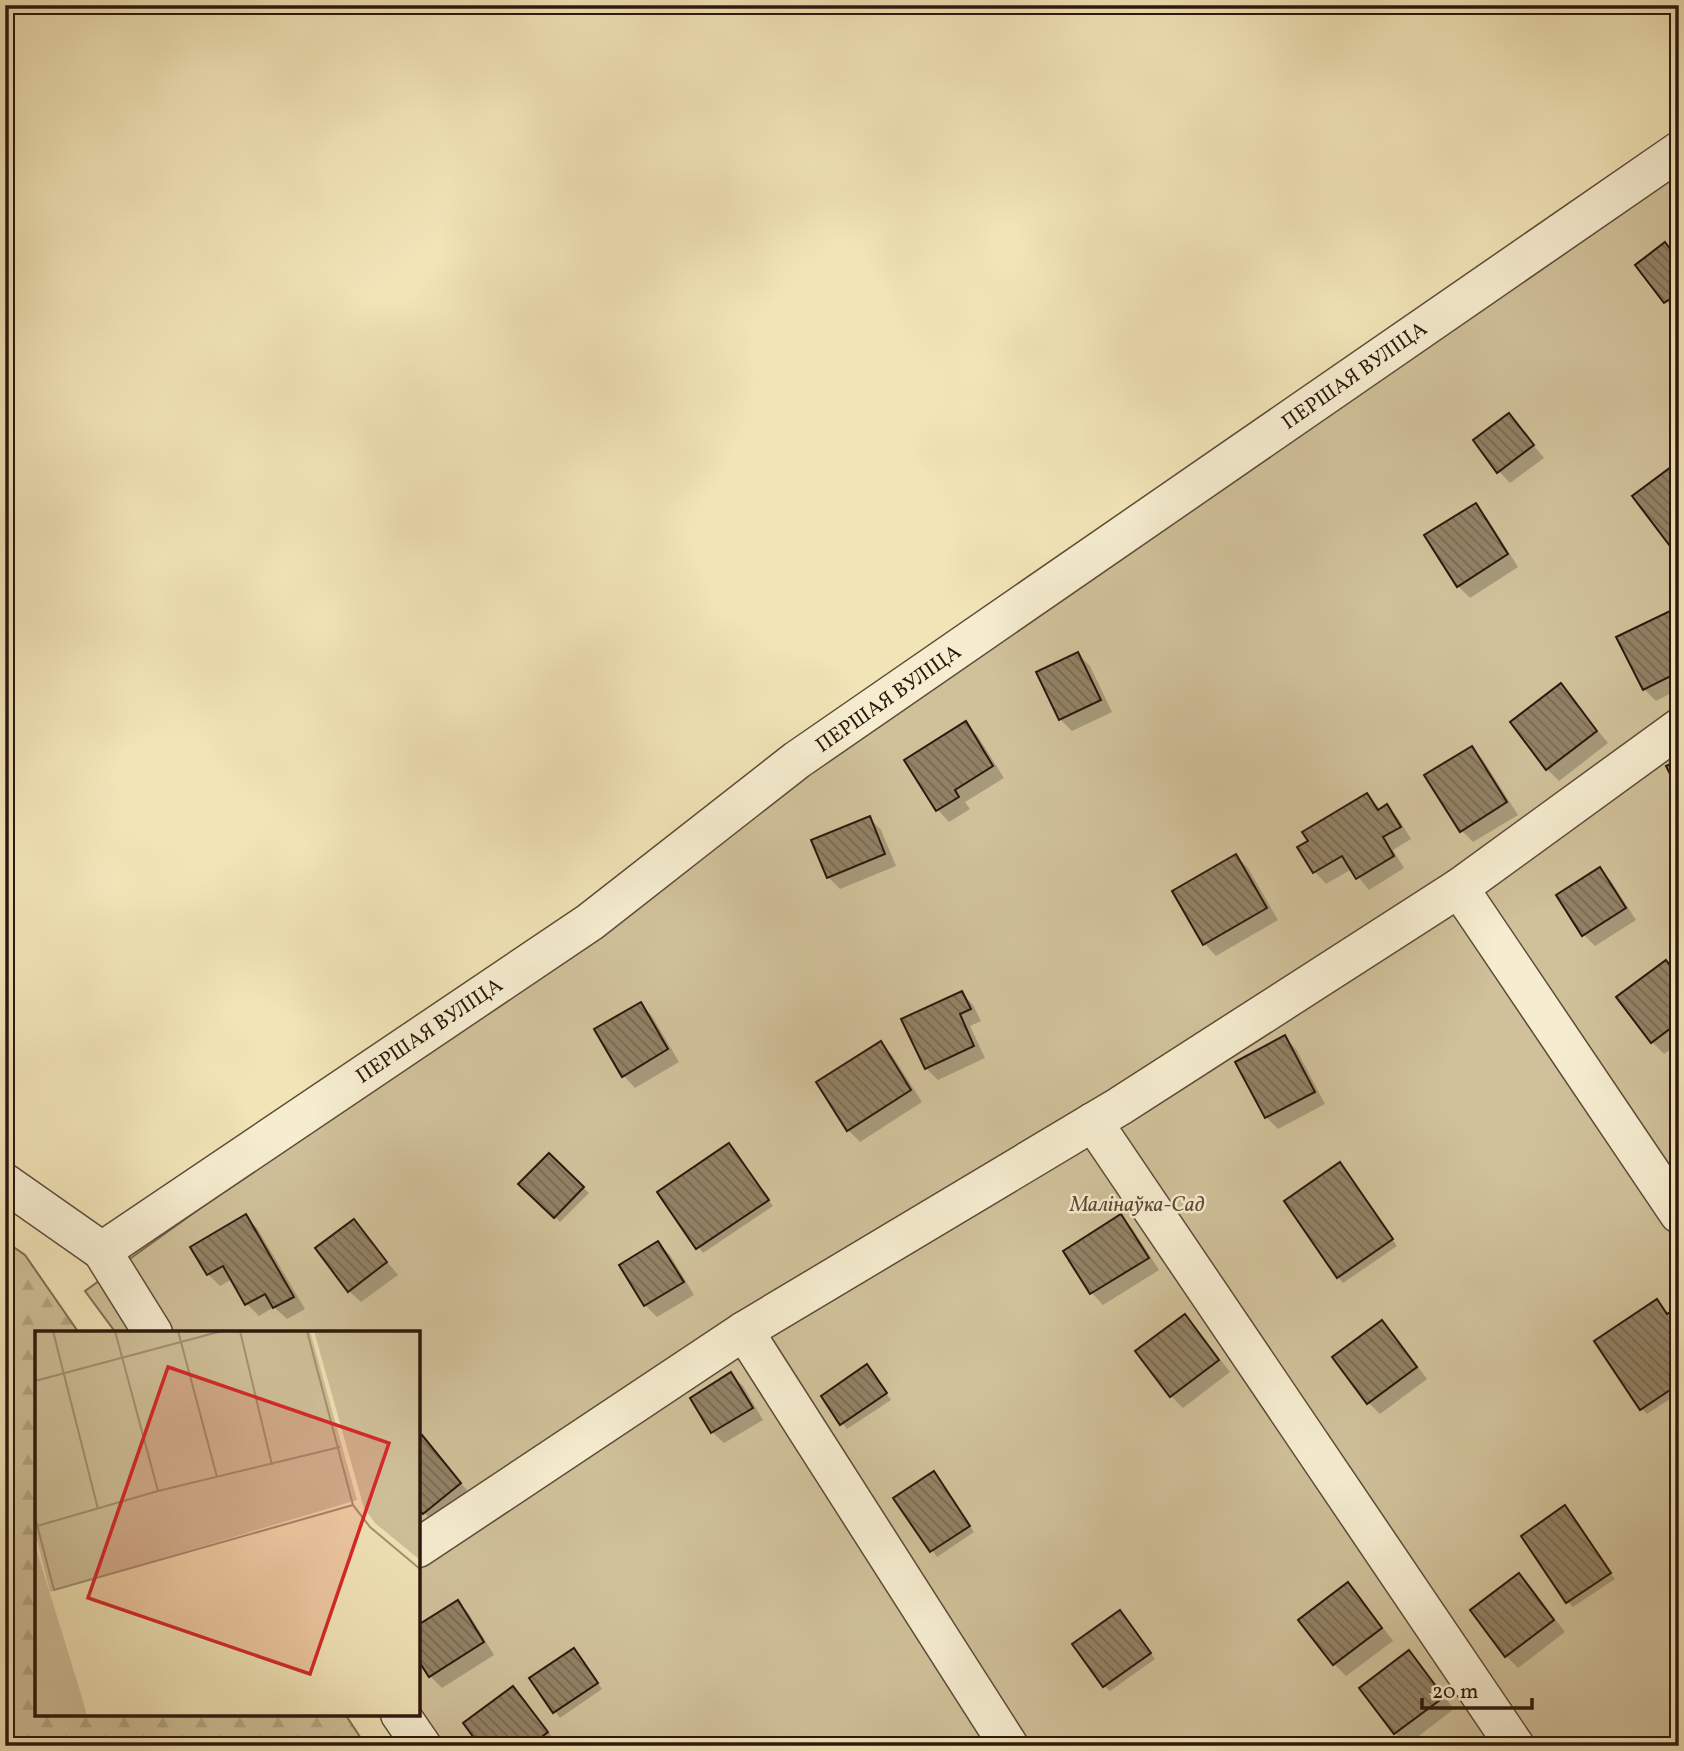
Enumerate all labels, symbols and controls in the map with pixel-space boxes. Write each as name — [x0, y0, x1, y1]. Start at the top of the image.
street label: ПЕРШАЯ ВУЛІЦА — [1276, 315, 1434, 437]
street label: ПЕРШАЯ ВУЛІЦА — [810, 638, 968, 760]
street label: ПЕРШАЯ ВУЛІЦА — [351, 971, 509, 1091]
park label: Малінаўка-Сад — [1069, 1191, 1205, 1220]
inset map — [35, 1331, 420, 1716]
scale bar — [1422, 1667, 1532, 1711]
text: 20 m — [1432, 1678, 1478, 1707]

